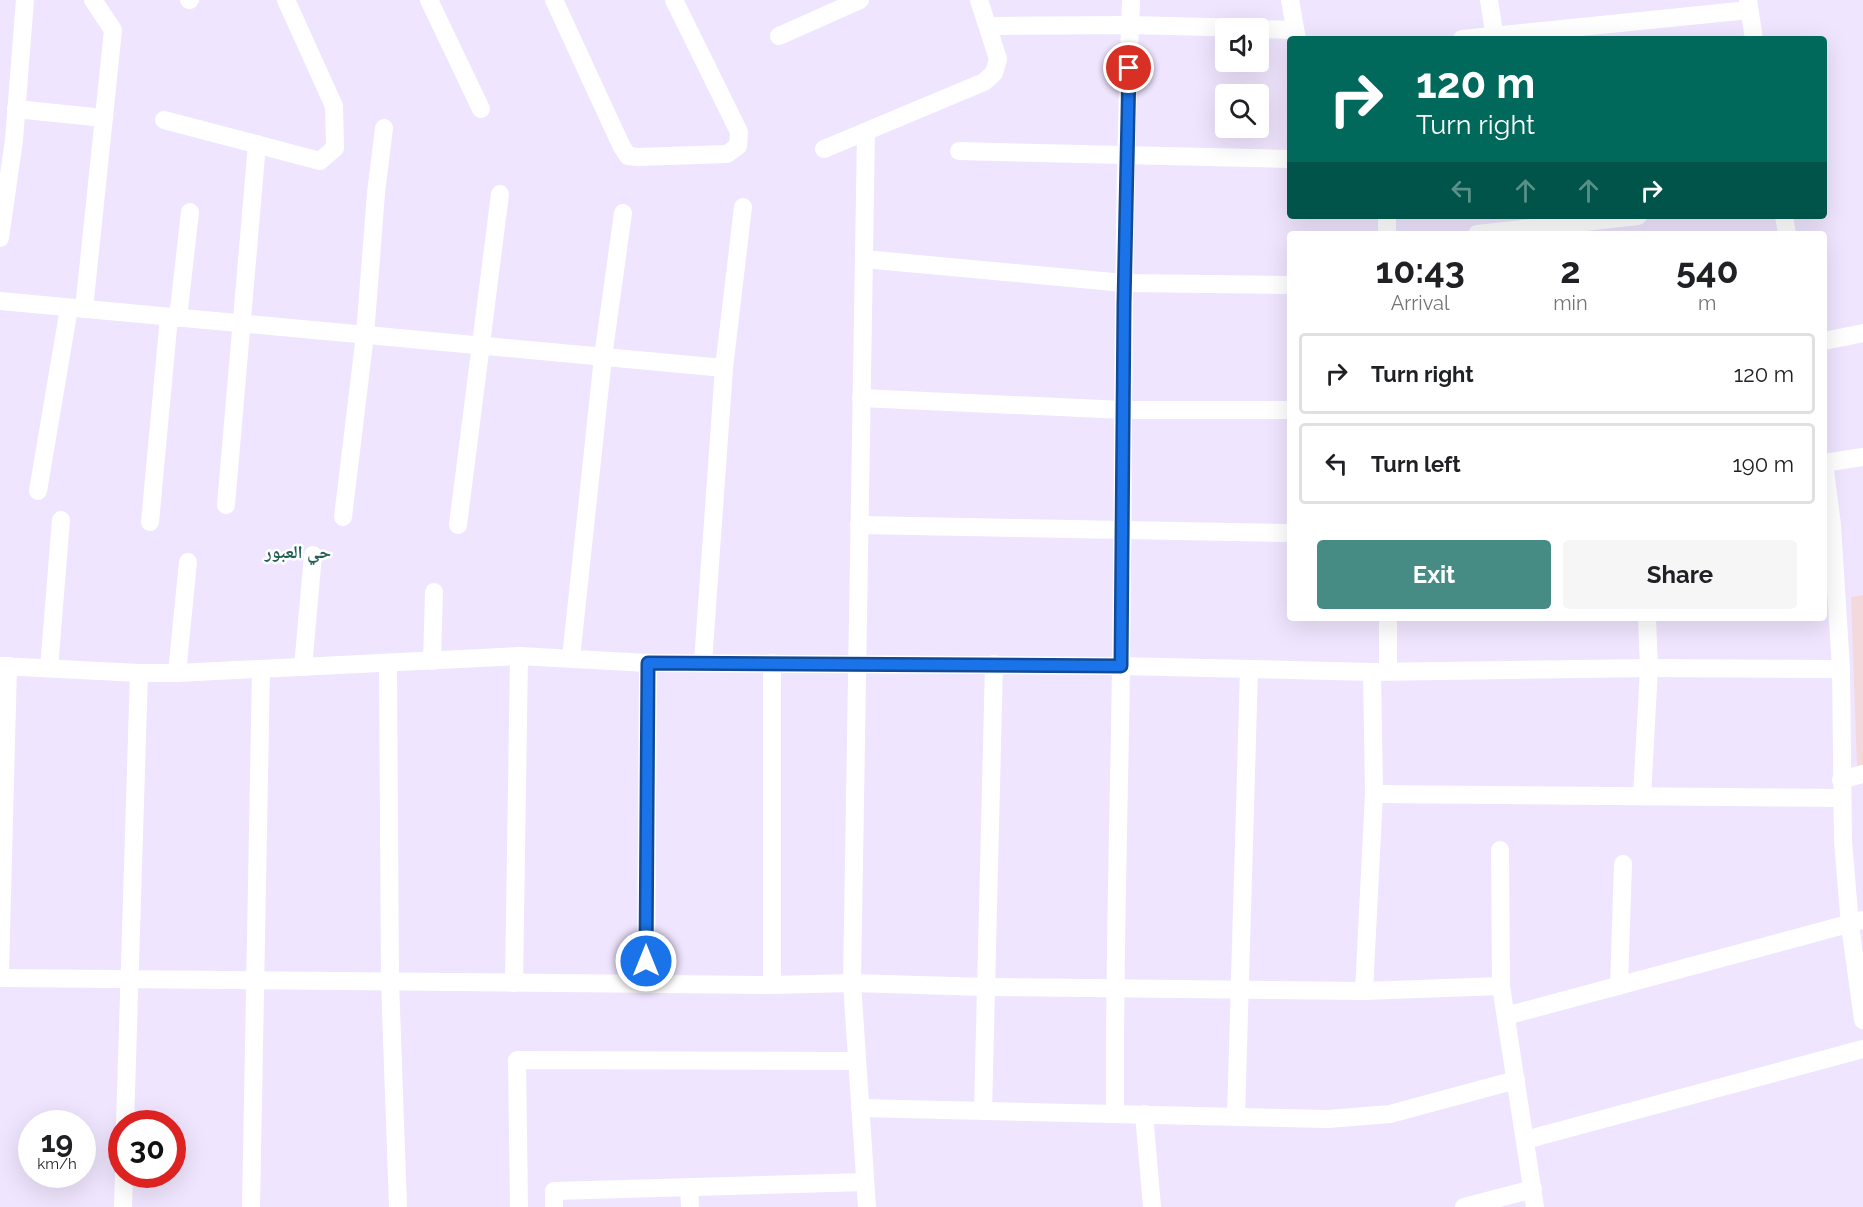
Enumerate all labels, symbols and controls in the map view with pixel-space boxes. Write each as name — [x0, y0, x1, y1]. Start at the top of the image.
map controls — [1215, 18, 1269, 138]
button: sound — [1215, 18, 1269, 72]
pin — [1103, 42, 1154, 93]
icon: arrive — [1112, 51, 1145, 84]
text: 120 m — [1416, 59, 1535, 108]
icon: right — [1317, 60, 1395, 138]
button: search — [1215, 84, 1269, 138]
text: Turn right — [1416, 109, 1535, 140]
icon: left — [1446, 174, 1479, 207]
icon: ahead — [1509, 174, 1542, 207]
icon: ahead — [1572, 174, 1605, 207]
icon: right — [1635, 174, 1668, 207]
text: 10:43 — [1375, 249, 1465, 291]
text: 2 — [1560, 249, 1581, 291]
text: 540 — [1676, 249, 1739, 291]
text: Arrival — [1391, 291, 1449, 315]
text: min — [1553, 291, 1588, 315]
text: m — [1698, 291, 1716, 315]
icon: right — [1320, 357, 1353, 390]
text: Turn right — [1371, 361, 1474, 387]
text: 120 m — [1734, 361, 1794, 387]
icon: left — [1320, 447, 1353, 480]
text: Turn left — [1371, 451, 1461, 477]
text: 190 m — [1732, 451, 1794, 477]
button: Exit — [1317, 540, 1551, 609]
button: Share — [1563, 540, 1797, 609]
district label: حي العبور — [264, 541, 331, 566]
position arrow — [614, 929, 678, 993]
speed limit sign: 30 — [108, 1110, 186, 1188]
text: 19 — [41, 1124, 73, 1159]
text: km/h — [37, 1155, 77, 1173]

